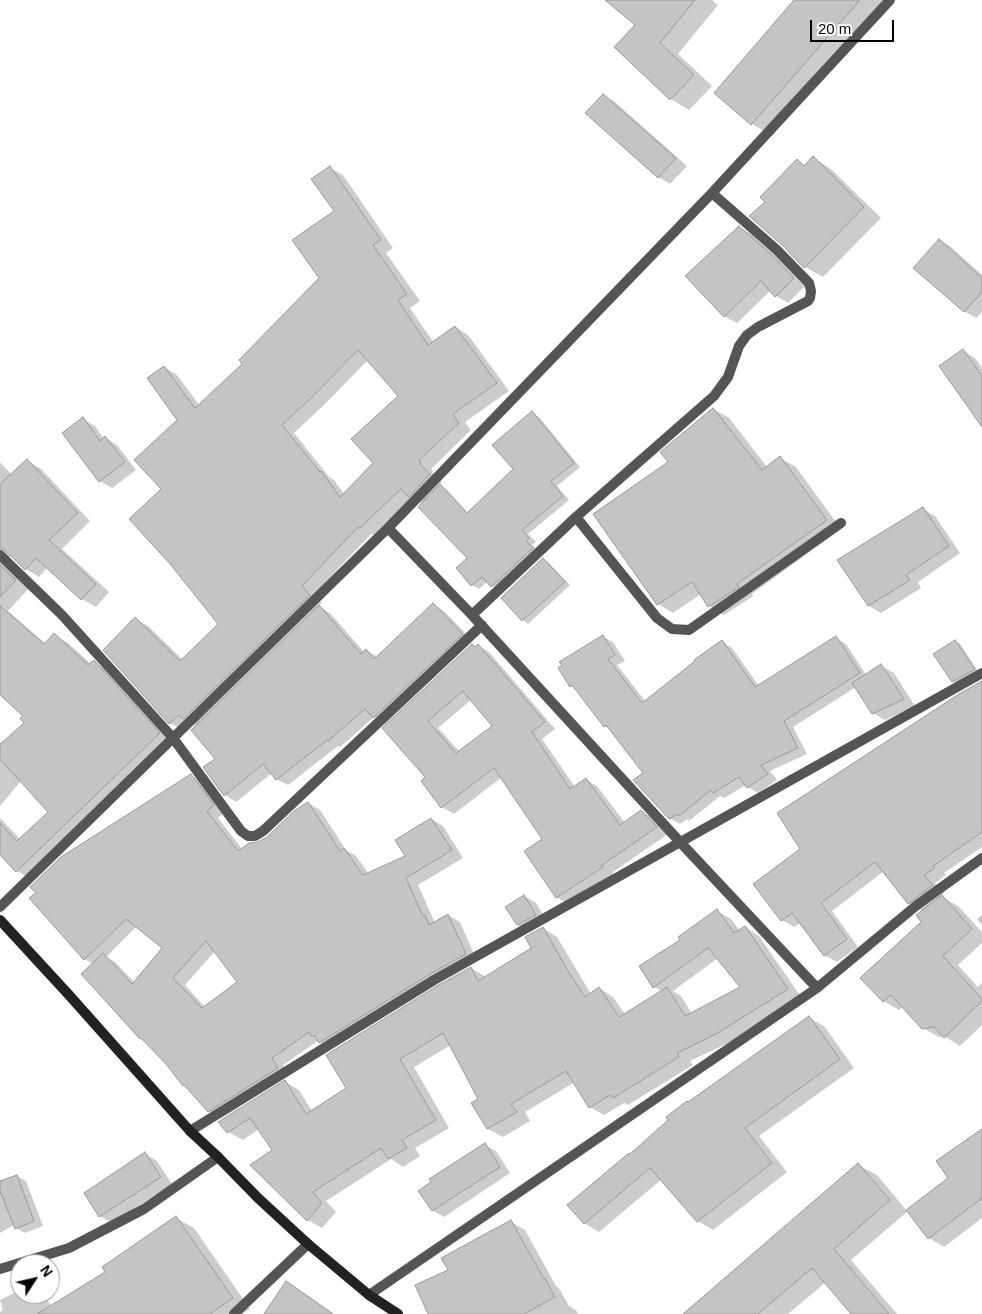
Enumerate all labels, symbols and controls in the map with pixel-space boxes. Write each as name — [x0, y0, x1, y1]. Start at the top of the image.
scale bar — [812, 10, 896, 42]
text: 20 m — [818, 20, 851, 37]
north arrow — [10, 1254, 60, 1304]
text: N — [37, 1262, 56, 1280]

